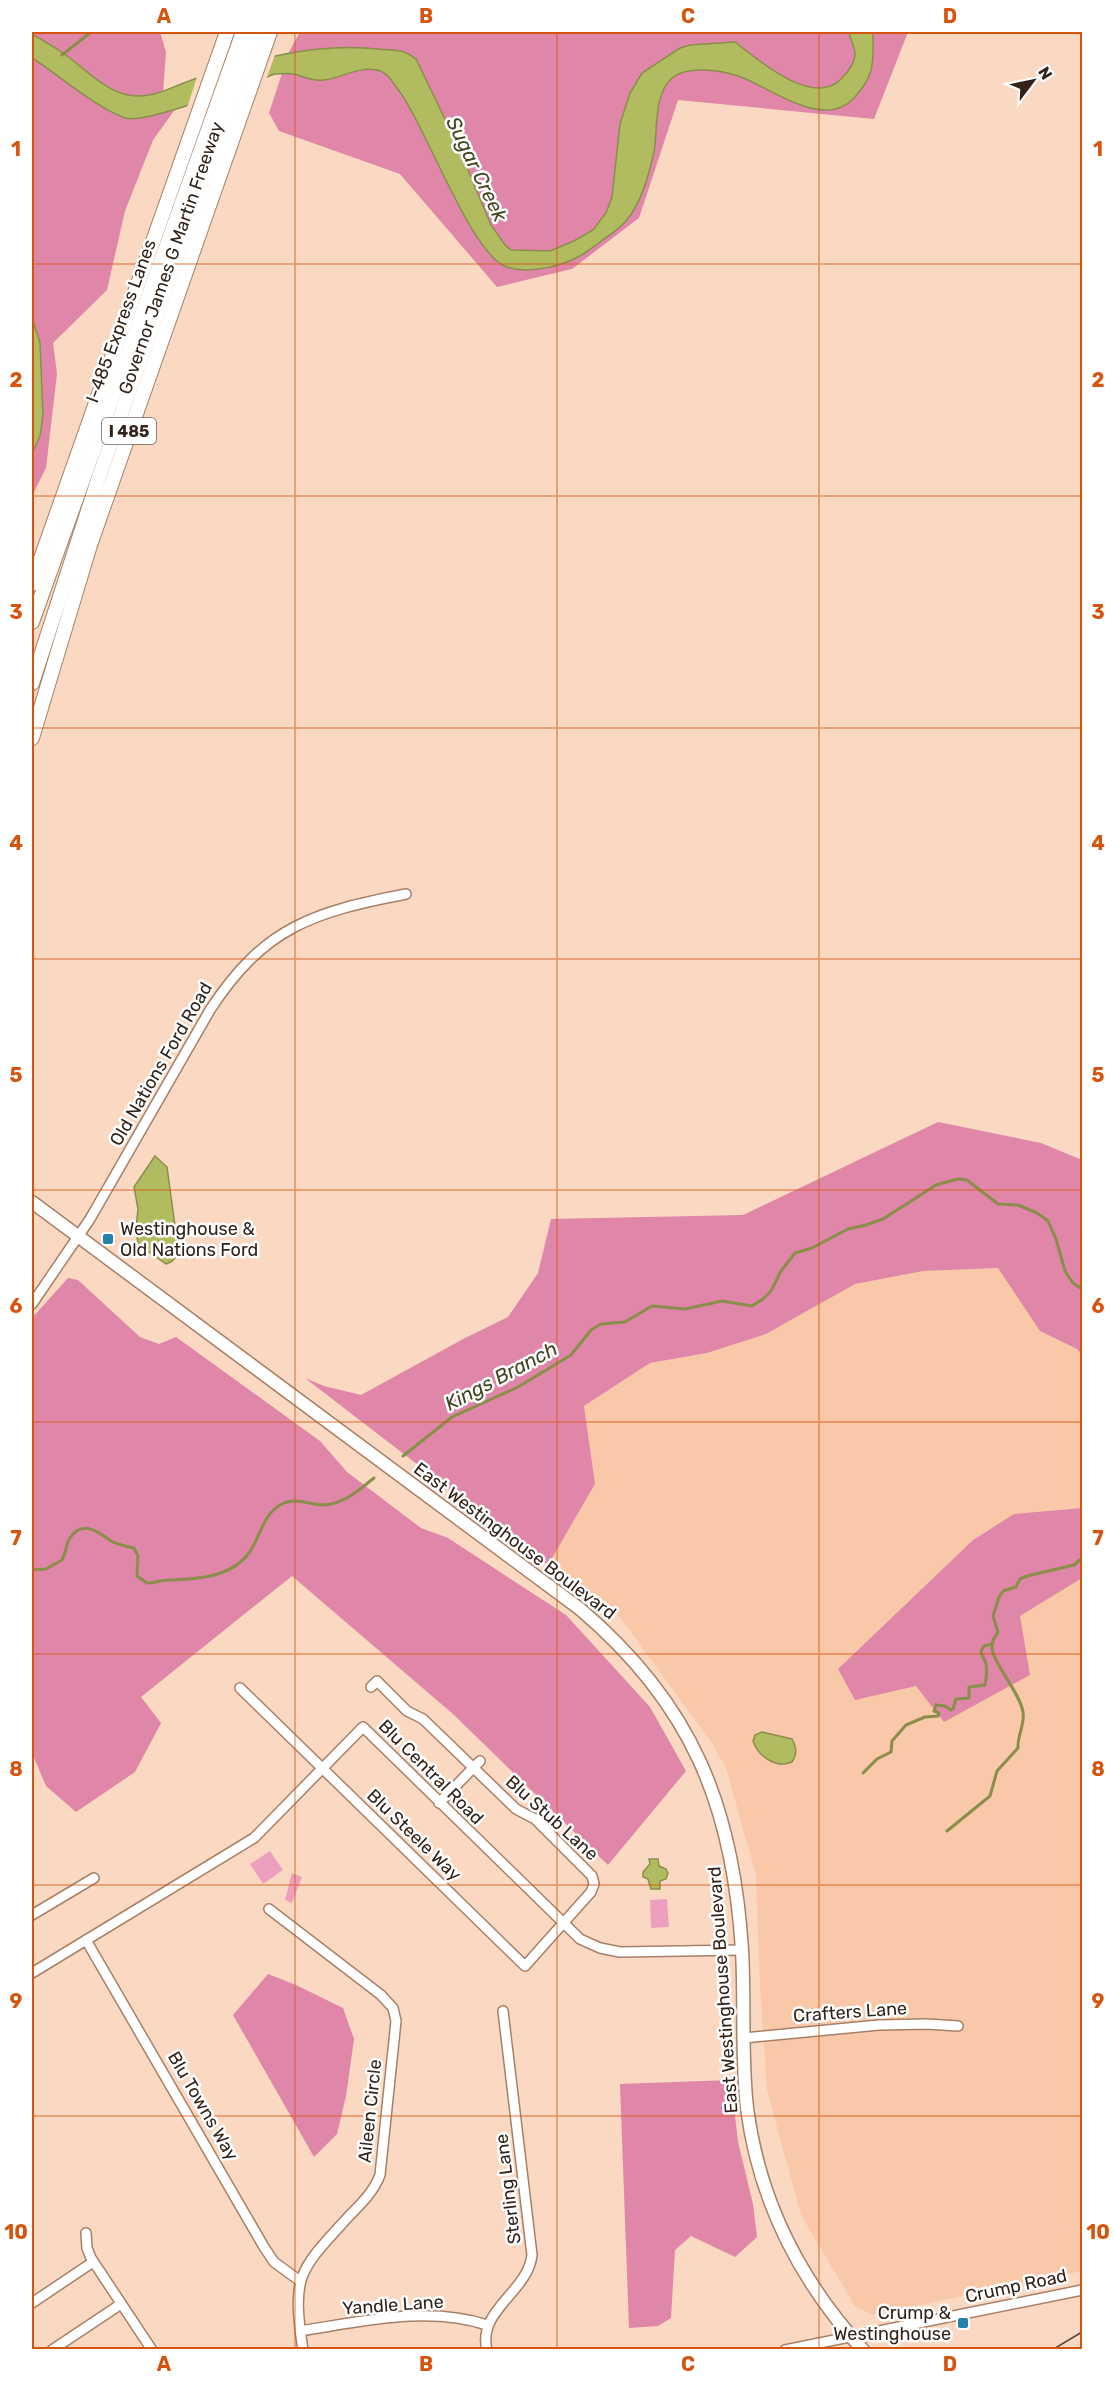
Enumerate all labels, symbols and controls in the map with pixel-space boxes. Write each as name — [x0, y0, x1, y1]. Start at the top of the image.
text: A — [157, 4, 172, 28]
text: B — [419, 4, 433, 28]
text: C — [681, 4, 695, 28]
text: D — [943, 4, 957, 28]
north arrow — [1003, 51, 1063, 111]
text: N — [1034, 63, 1056, 83]
water label: Sugar Creek — [441, 113, 513, 226]
street label: Governor James G Martin Freeway — [114, 119, 228, 397]
text: 1 — [11, 137, 21, 161]
text: 1 — [1093, 137, 1103, 161]
street label: I-485 Express Lanes — [81, 236, 161, 406]
text: 2 — [10, 368, 23, 392]
text: 2 — [1092, 368, 1105, 392]
road number: I 485 — [102, 418, 156, 444]
text: 3 — [9, 600, 23, 624]
text: 3 — [1091, 600, 1105, 624]
text: 4 — [9, 831, 23, 855]
text: 4 — [1091, 831, 1105, 855]
street label: Old Nations Ford Road — [105, 978, 217, 1150]
text: 5 — [10, 1063, 23, 1087]
text: 5 — [1092, 1063, 1105, 1087]
place label: Westinghouse & Old Nations Ford — [120, 1218, 258, 1261]
marker: Westinghouse & Old Nations Ford — [101, 1232, 115, 1246]
text: 6 — [9, 1294, 23, 1318]
text: 6 — [1091, 1294, 1105, 1318]
water label: Kings Branch — [441, 1336, 561, 1416]
street label: East Westinghouse Boulevard — [410, 1458, 620, 1624]
text: 7 — [10, 1526, 22, 1550]
text: 7 — [1092, 1526, 1104, 1550]
street label: Blu Central Road — [374, 1715, 488, 1829]
text: 8 — [9, 1757, 23, 1781]
text: 8 — [1091, 1757, 1105, 1781]
street label: Blu Stub Lane — [501, 1771, 603, 1865]
street label: Blu Steele Way — [362, 1785, 466, 1885]
street label: East Westinghouse Boulevard — [703, 1866, 743, 2114]
text: 9 — [10, 1989, 23, 2013]
text: 9 — [1092, 1989, 1105, 2013]
street label: Crafters Lane — [792, 1997, 908, 2027]
street label: Blu Towns Way — [163, 2048, 243, 2165]
street label: Aileen Circle — [354, 2058, 386, 2164]
street label: Sterling Lane — [490, 2133, 526, 2245]
text: 10 — [4, 2220, 28, 2244]
text: 10 — [1086, 2220, 1110, 2244]
street label: Crump Road — [963, 2264, 1069, 2308]
street label: Yandle Lane — [342, 2290, 444, 2320]
place label: Crump & Westinghouse — [833, 2302, 952, 2345]
marker: Crump & Westinghouse — [956, 2316, 970, 2330]
text: A — [157, 2352, 172, 2376]
text: B — [419, 2352, 433, 2376]
text: C — [681, 2352, 695, 2376]
text: D — [943, 2352, 957, 2376]

